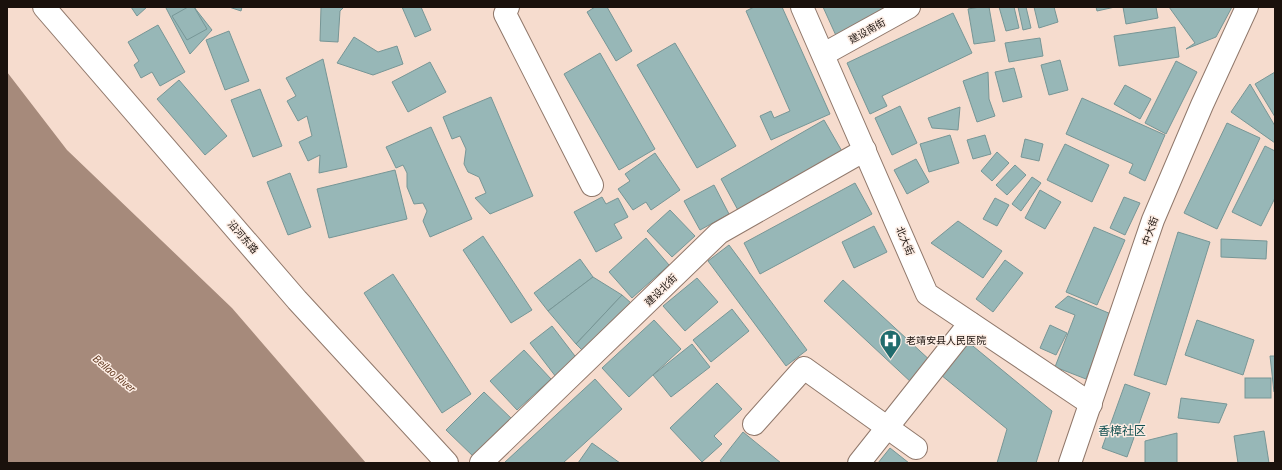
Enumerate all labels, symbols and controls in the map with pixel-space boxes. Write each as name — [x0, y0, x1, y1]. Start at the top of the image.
street label: 建设南街 — [846, 15, 888, 47]
street label: 中大街 — [1138, 214, 1162, 248]
street label: 沿河东路 — [224, 217, 262, 257]
street label: 北大街 — [892, 224, 918, 258]
street label: 建设北街 — [641, 271, 681, 309]
hospital icon: 老靖安县人民医院 — [877, 327, 903, 360]
place label: 老靖安县人民医院 — [906, 333, 986, 348]
water label: Beilao River — [89, 350, 140, 397]
district label: 香樟社区 — [1098, 421, 1146, 440]

